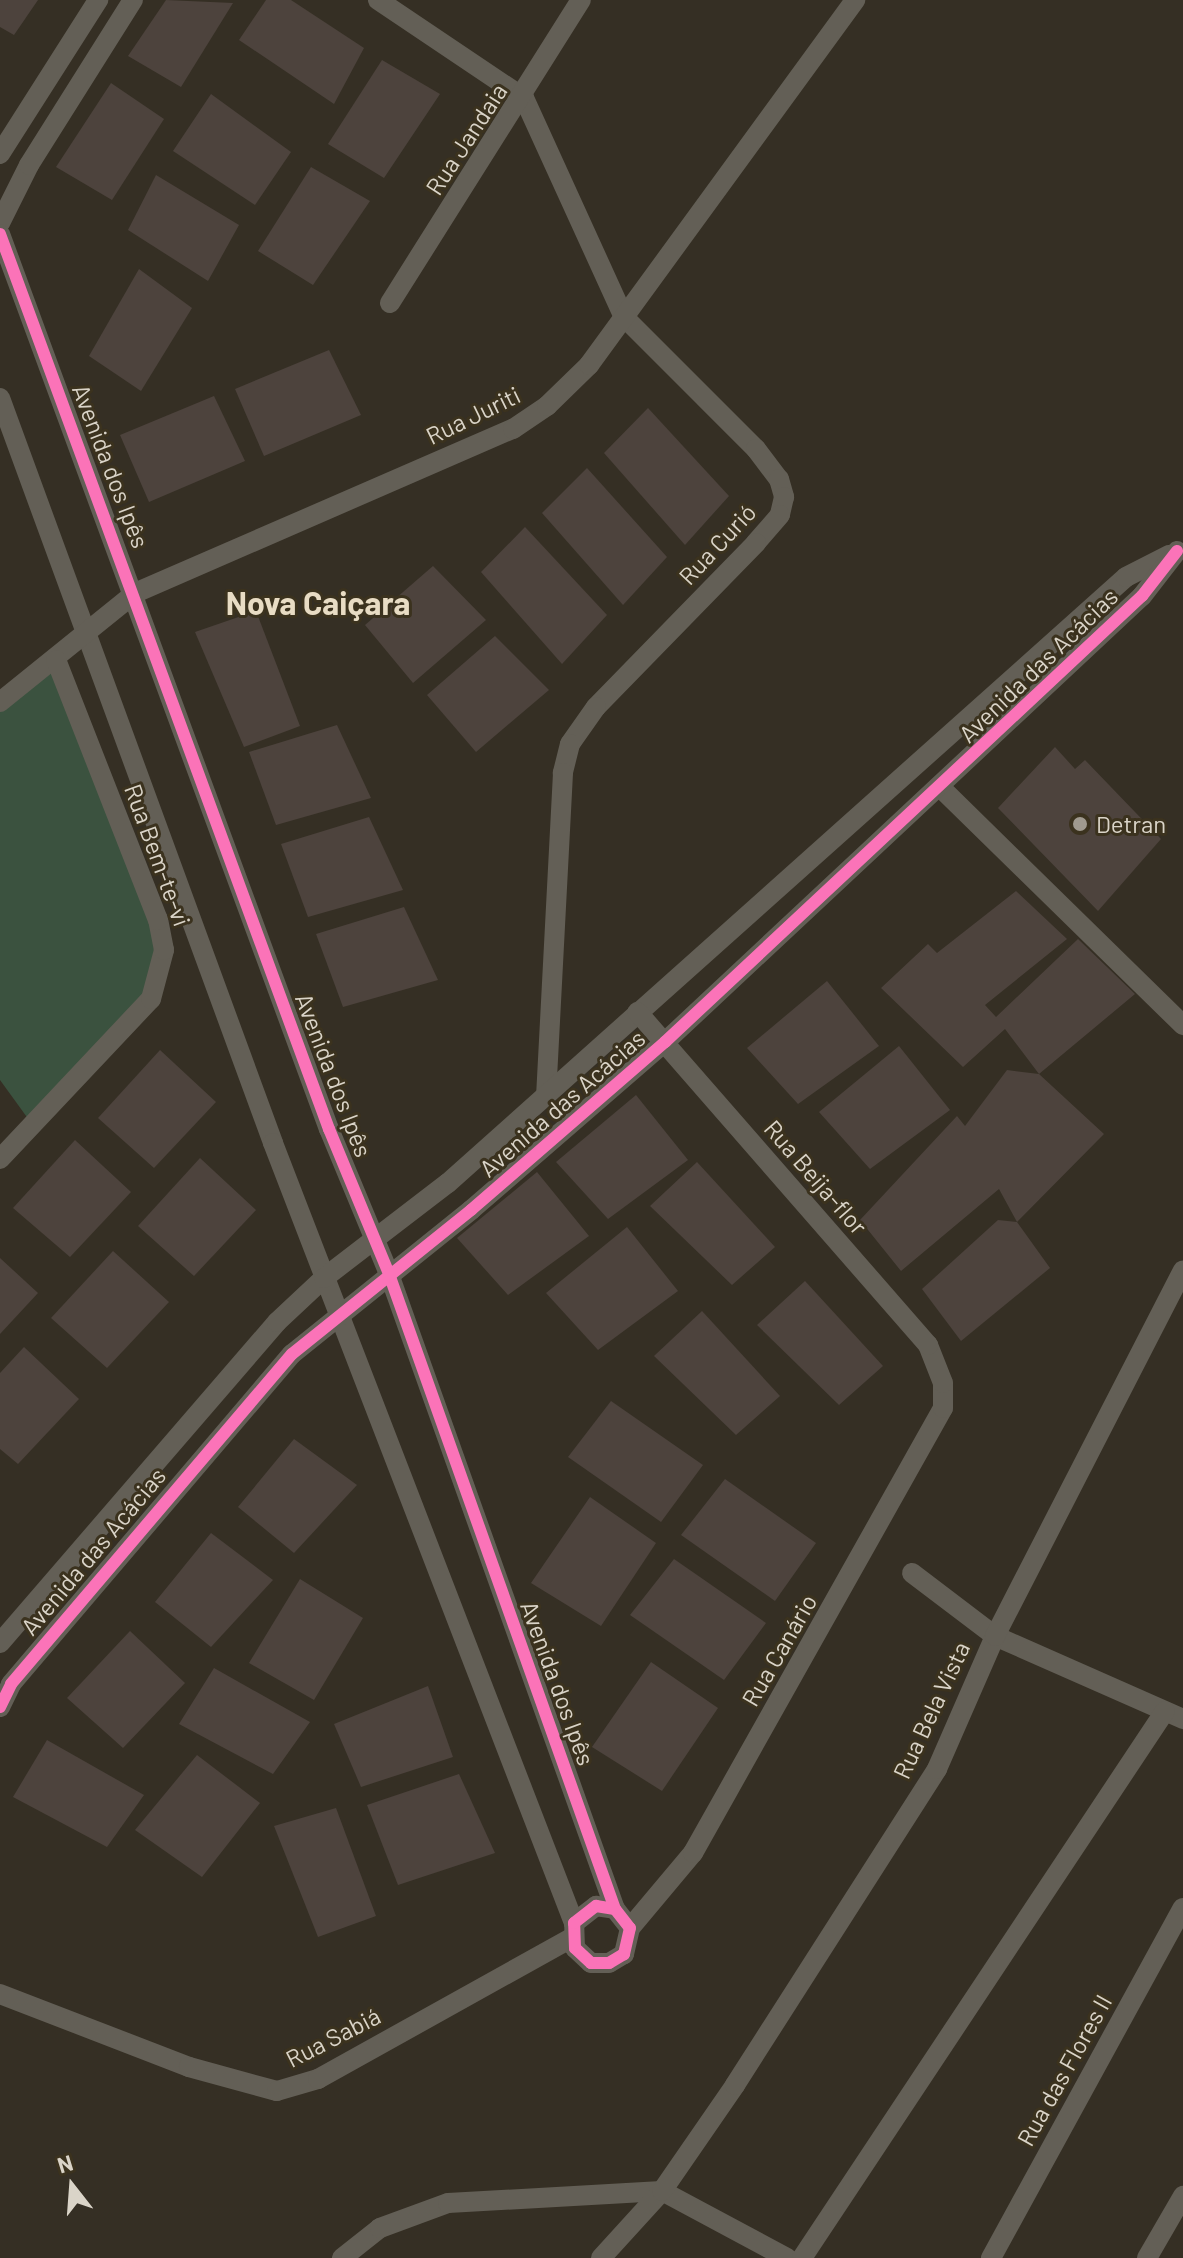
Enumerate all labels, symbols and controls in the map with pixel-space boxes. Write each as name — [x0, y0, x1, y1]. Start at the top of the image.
street label: Rua Jandaia — [419, 78, 513, 200]
street label: Avenida dos Ipês — [67, 380, 155, 552]
street label: Rua Juriti — [421, 380, 525, 450]
street label: Rua Curió — [672, 498, 762, 590]
street label: Avenida das Acácias — [953, 582, 1123, 748]
district label: Nova Caiçara — [226, 583, 410, 621]
street label: Rua Bem-te-vi — [119, 780, 197, 930]
place label: Detran — [1096, 810, 1166, 838]
marker: Detran — [1071, 815, 1089, 833]
street label: Avenida dos Ipês — [290, 989, 378, 1161]
street label: Avenida das Acácias — [473, 1023, 651, 1183]
street label: Rua Beija-flor — [759, 1114, 873, 1240]
street label: Avenida das Acácias — [15, 1461, 171, 1641]
street label: Rua Canário — [735, 1589, 823, 1711]
street label: Avenida dos Ipês — [515, 1597, 601, 1769]
street label: Rua Bela Vista — [887, 1637, 975, 1783]
street label: Rua das Flores II — [1011, 1989, 1117, 2151]
street label: Rua Sabiá — [281, 2001, 385, 2073]
north arrow — [32, 2146, 112, 2226]
text: N — [54, 2148, 76, 2178]

